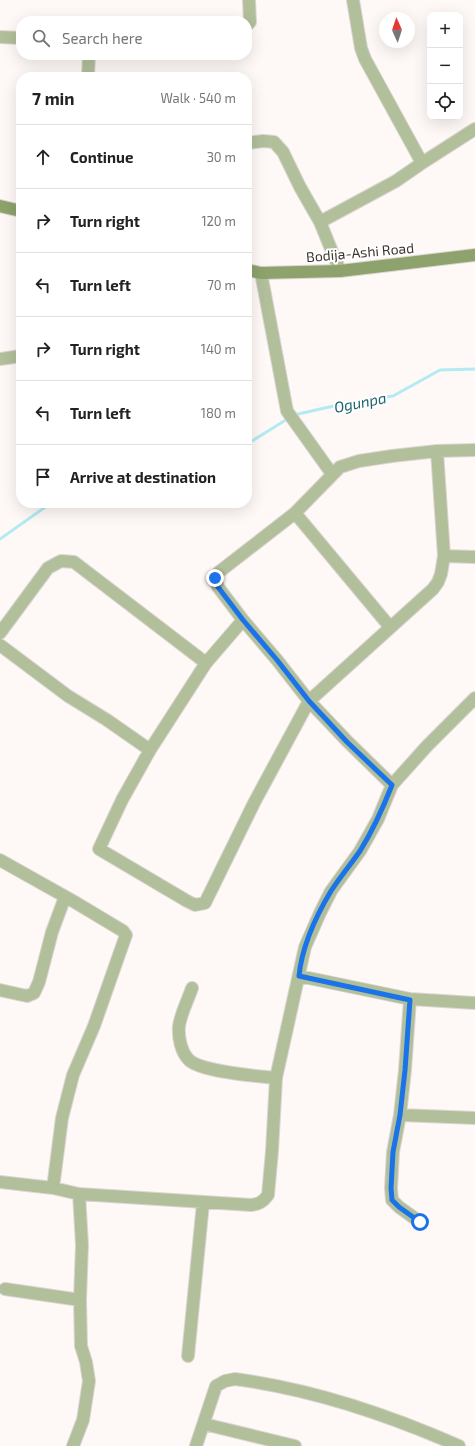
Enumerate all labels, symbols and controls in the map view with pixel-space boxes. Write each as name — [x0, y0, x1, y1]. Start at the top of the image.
north arrow — [379, 12, 415, 48]
map controls — [427, 12, 463, 120]
button: + — [427, 12, 463, 48]
search box — [16, 16, 252, 60]
icon: search — [30, 27, 52, 49]
text: Search here — [62, 29, 143, 47]
button: − — [427, 48, 463, 84]
button: locate — [427, 84, 463, 120]
text: 7 min — [32, 88, 75, 108]
text: Walk · 540 m — [160, 90, 236, 106]
icon: ahead — [32, 146, 54, 168]
text: Continue — [70, 148, 133, 166]
text: 30 m — [207, 149, 236, 165]
icon: right — [32, 210, 54, 232]
text: Turn right — [70, 212, 140, 230]
text: 120 m — [201, 213, 236, 229]
street label: Bodija-Ashi Road — [305, 239, 415, 265]
icon: left — [32, 274, 54, 296]
text: Turn left — [70, 276, 131, 294]
text: 70 m — [207, 277, 236, 293]
icon: right — [32, 338, 54, 360]
text: Turn right — [70, 340, 140, 358]
text: 140 m — [201, 341, 236, 357]
water label: Ogunpa — [332, 388, 388, 416]
icon: left — [32, 402, 54, 424]
text: Turn left — [70, 404, 131, 422]
text: 180 m — [201, 405, 236, 421]
icon: arrive — [32, 466, 54, 488]
text: Arrive at destination — [70, 468, 216, 486]
route end — [206, 569, 224, 587]
route start — [411, 1213, 429, 1231]

